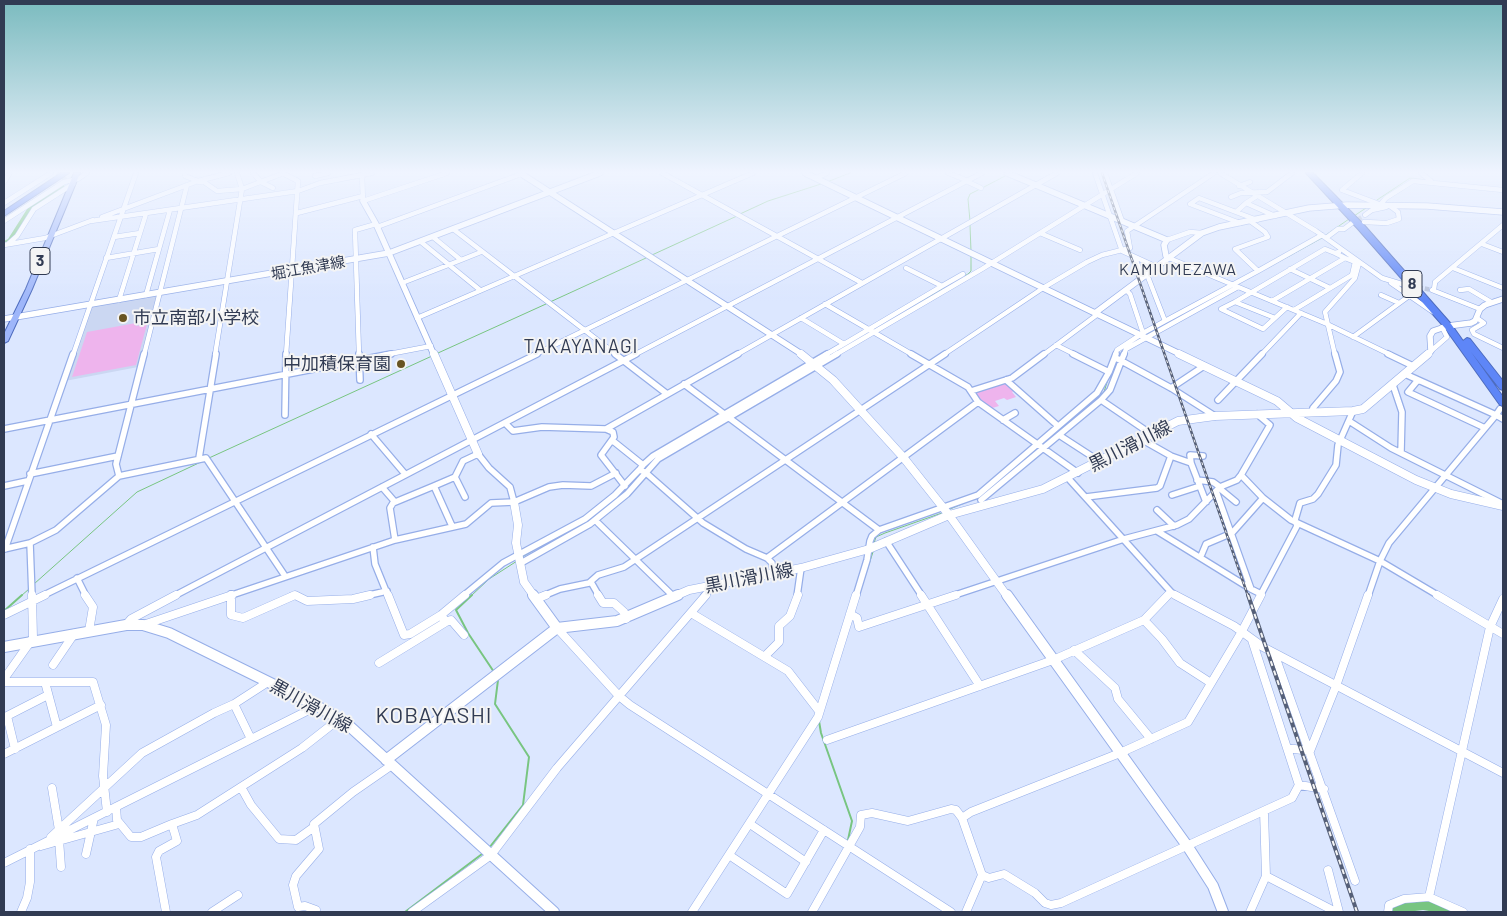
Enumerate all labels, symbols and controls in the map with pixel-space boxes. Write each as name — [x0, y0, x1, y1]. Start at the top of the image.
road number: 3 — [30, 248, 50, 274]
street label: 堀江魚津線 — [270, 253, 346, 283]
district label: KAMIUMEZAWA — [1118, 260, 1238, 280]
road number: 8 — [1402, 270, 1422, 298]
place label: 市立南部小学校 — [133, 307, 259, 329]
marker: 市立南部小学校 — [117, 312, 129, 324]
district label: TAKAYANAGI — [522, 336, 640, 358]
place label: 中加積保育園 — [283, 353, 391, 375]
marker: 中加積保育園 — [395, 358, 407, 370]
street label: 黒川滑川線 — [1085, 416, 1175, 476]
street label: 黒川滑川線 — [703, 559, 795, 597]
street label: 黒川滑川線 — [266, 675, 356, 737]
district label: KOBAYASHI — [374, 703, 494, 729]

